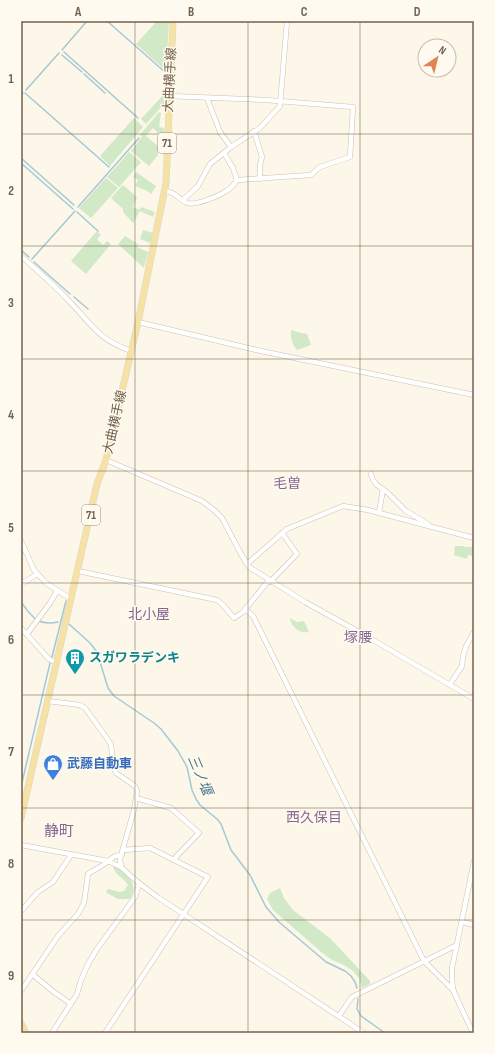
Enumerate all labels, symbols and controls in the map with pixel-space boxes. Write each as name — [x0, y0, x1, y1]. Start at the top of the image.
text: A — [74, 4, 82, 20]
text: B — [188, 4, 194, 20]
text: C — [301, 4, 308, 20]
text: D — [414, 4, 421, 20]
north arrow — [417, 38, 457, 78]
text: N — [436, 43, 449, 57]
street label: 大曲横手線 — [160, 47, 180, 113]
text: 1 — [8, 71, 14, 87]
road number: 71 — [158, 133, 176, 153]
text: 2 — [8, 183, 14, 199]
text: 3 — [8, 295, 14, 311]
street label: 大曲横手線 — [100, 389, 130, 455]
text: 4 — [8, 407, 14, 423]
district label: 毛曽 — [273, 475, 301, 492]
road number: 71 — [82, 505, 100, 525]
text: 5 — [8, 520, 14, 536]
district label: 北小屋 — [128, 606, 170, 623]
district label: 塚腰 — [344, 629, 372, 646]
text: 6 — [8, 632, 14, 648]
building icon: スガワラデンキ — [64, 647, 86, 675]
place label: スガワラデンキ — [89, 650, 180, 666]
text: 7 — [8, 744, 14, 760]
water label: 三ノ堰 — [184, 752, 217, 800]
shop icon: 武藤自動車 — [42, 753, 64, 781]
place label: 武藤自動車 — [67, 756, 132, 772]
district label: 西久保目 — [286, 809, 342, 826]
district label: 静町 — [44, 822, 74, 841]
text: 8 — [8, 856, 14, 872]
text: 9 — [8, 968, 14, 984]

